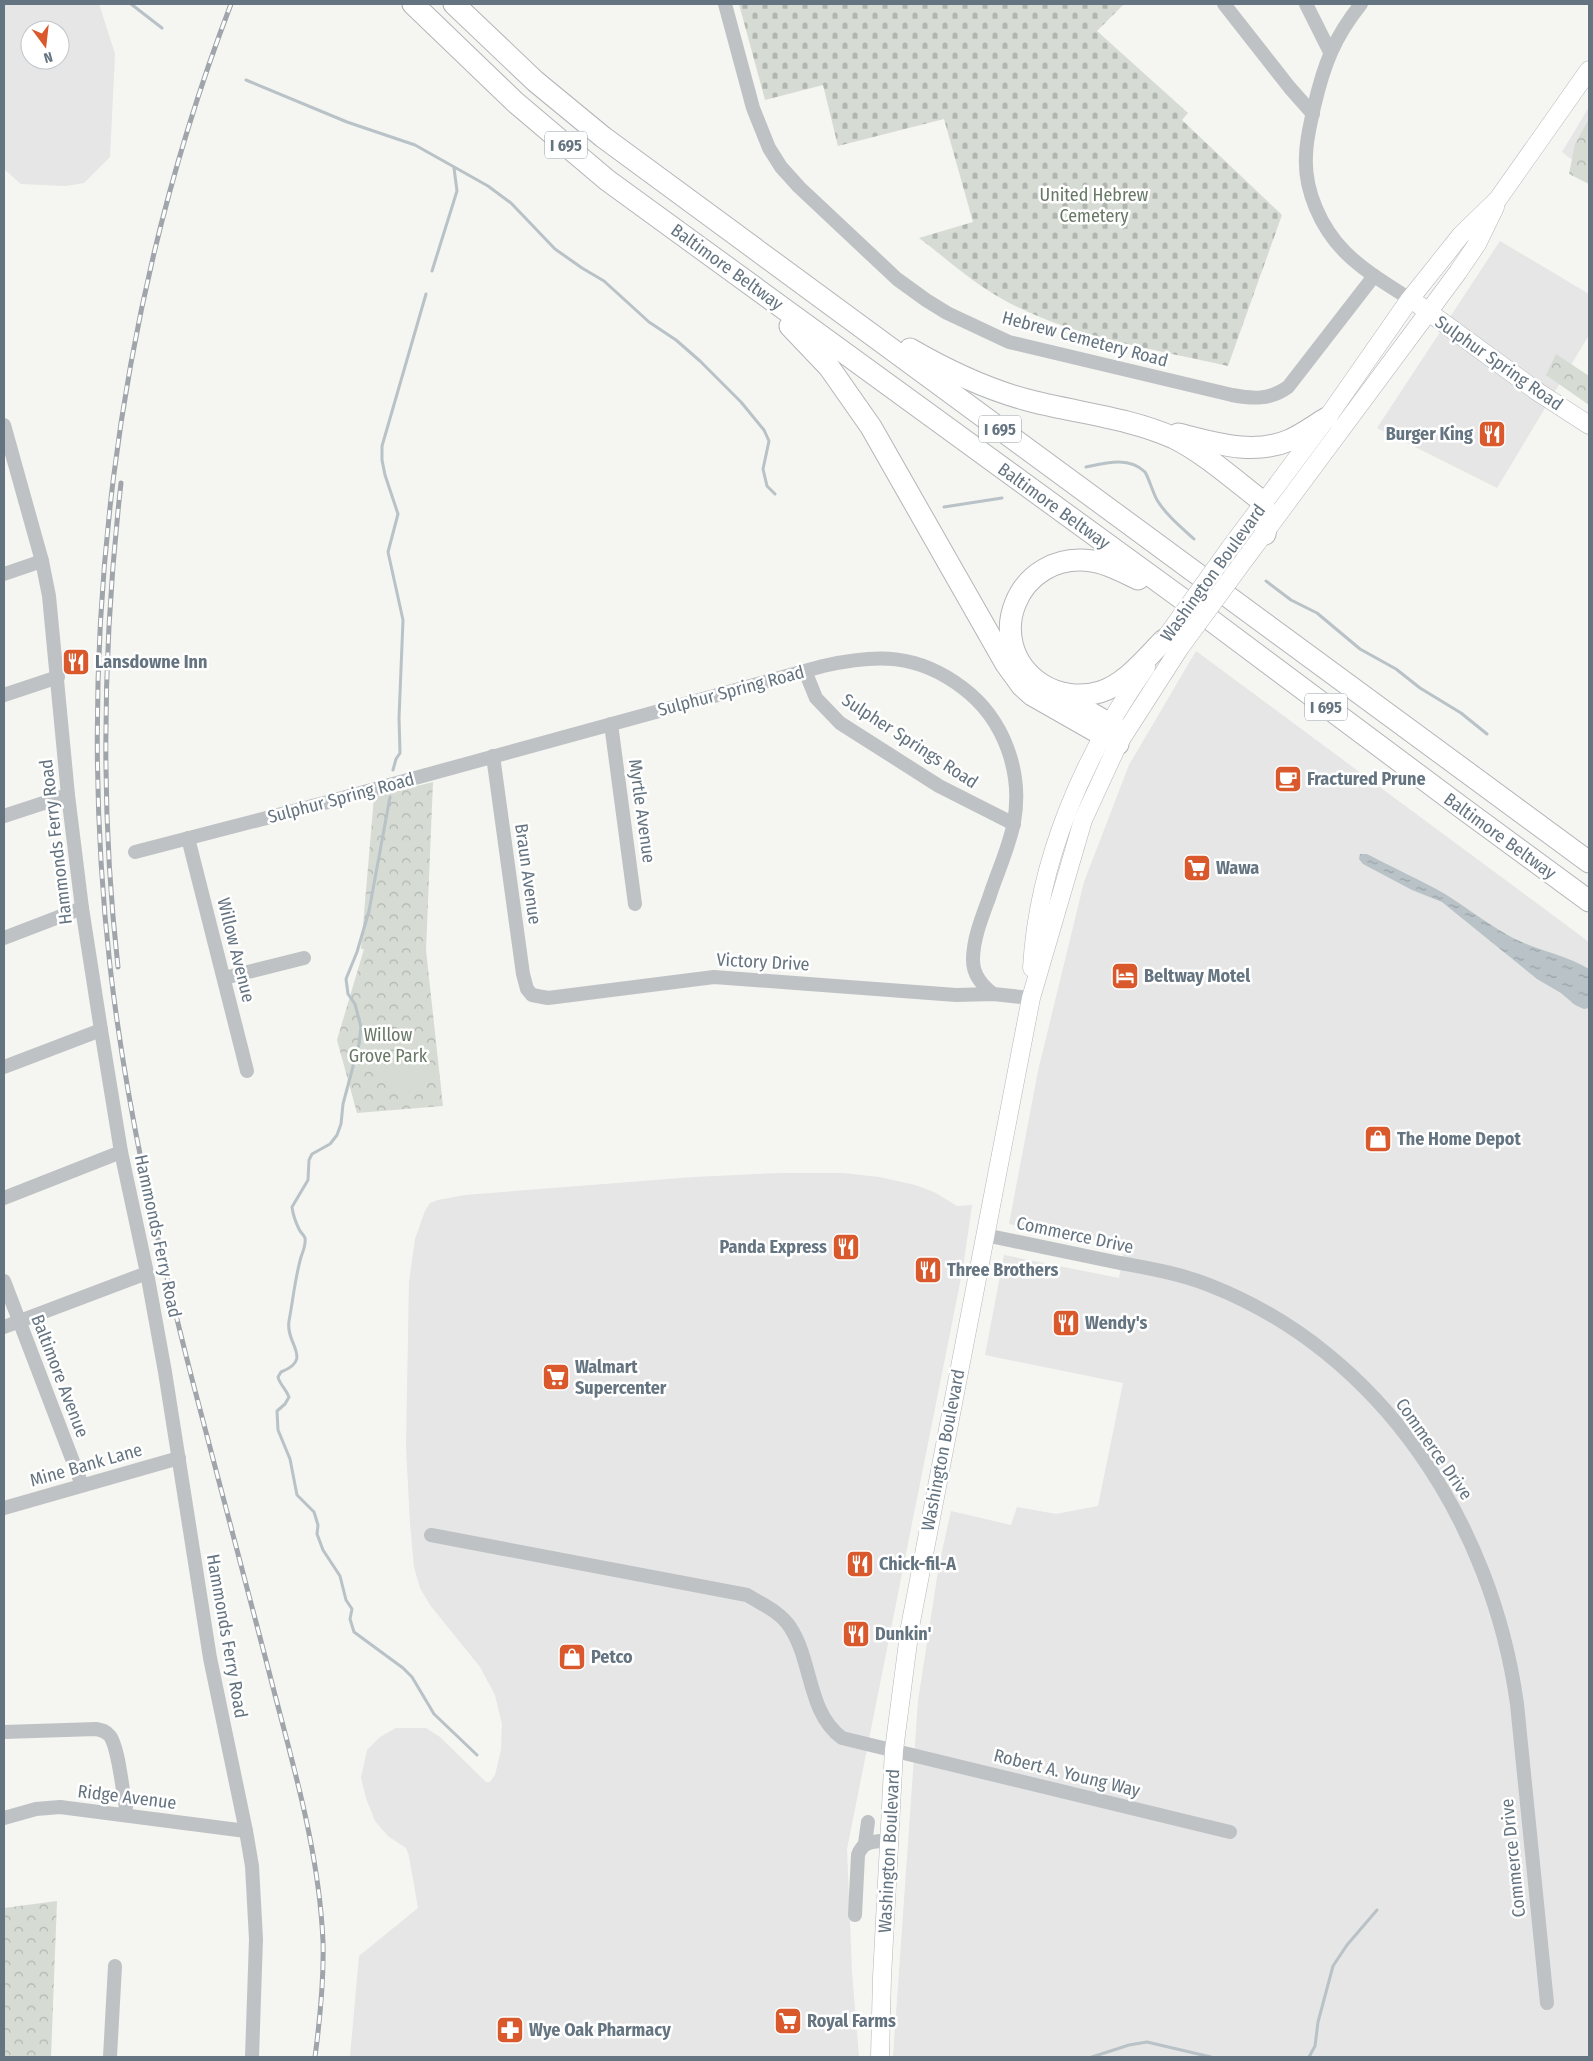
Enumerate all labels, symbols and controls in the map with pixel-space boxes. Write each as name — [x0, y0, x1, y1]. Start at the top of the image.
north arrow — [20, 20, 70, 70]
text: N — [42, 48, 54, 66]
road number: I 695 — [545, 132, 587, 158]
park label: United Hebrew Cemetery — [1040, 184, 1149, 227]
street label: Baltimore Beltway — [667, 219, 787, 315]
street label: Hebrew Cemetery Road — [1000, 306, 1170, 372]
street label: Sulphur Spring Road — [1431, 311, 1567, 415]
road number: I 695 — [979, 416, 1021, 442]
restaurant icon: Burger King — [1477, 419, 1507, 449]
place label: Burger King — [1386, 423, 1473, 445]
street label: Baltimore Beltway — [994, 458, 1114, 554]
street label: Washington Boulevard — [1156, 500, 1270, 646]
restaurant icon: Lansdowne Inn — [61, 647, 91, 677]
place label: Lansdowne Inn — [95, 651, 207, 673]
street label: Sulphur Spring Road — [655, 661, 807, 721]
street label: Sulpher Springs Road — [838, 689, 982, 793]
road number: I 695 — [1305, 694, 1347, 720]
street label: Hammonds Ferry Road — [35, 758, 77, 926]
street label: Myrtle Avenue — [624, 758, 660, 864]
cafe icon: Fractured Prune — [1273, 764, 1303, 794]
street label: Sulphur Spring Road — [265, 768, 417, 828]
place label: Fractured Prune — [1307, 768, 1426, 790]
street label: Baltimore Beltway — [1440, 788, 1560, 884]
street label: Braun Avenue — [510, 822, 546, 926]
supermarket icon: Wawa — [1182, 853, 1212, 883]
place label: Wawa — [1216, 857, 1259, 879]
street label: Willow Avenue — [212, 895, 260, 1005]
street label: Victory Drive — [716, 949, 810, 975]
hotel icon: Beltway Motel — [1110, 961, 1140, 991]
place label: Beltway Motel — [1144, 965, 1250, 987]
park label: Willow Grove Park — [349, 1024, 428, 1067]
shop icon: The Home Depot — [1363, 1124, 1393, 1154]
place label: The Home Depot — [1397, 1128, 1521, 1150]
street label: Hammonds Ferry Road — [130, 1152, 186, 1320]
street label: Commerce Drive — [1014, 1212, 1136, 1258]
restaurant icon: Panda Express — [831, 1232, 861, 1262]
place label: Panda Express — [720, 1236, 827, 1258]
restaurant icon: Three Brothers — [913, 1255, 943, 1285]
place label: Three Brothers — [947, 1259, 1058, 1281]
restaurant icon: Wendy's — [1051, 1308, 1081, 1338]
street label: Baltimore Avenue — [26, 1311, 94, 1441]
place label: Wendy's — [1085, 1312, 1148, 1334]
place label: Walmart Supercenter — [575, 1356, 667, 1399]
supermarket icon: Walmart Supercenter — [541, 1362, 571, 1392]
street label: Washington Boulevard — [917, 1367, 969, 1533]
street label: Commerce Drive — [1391, 1394, 1477, 1504]
street label: Mine Bank Lane — [27, 1438, 145, 1492]
restaurant icon: Chick-fil-A — [845, 1549, 875, 1579]
street label: Hammonds Ferry Road — [202, 1552, 252, 1720]
place label: Chick-fil-A — [879, 1553, 956, 1575]
restaurant icon: Dunkin' — [841, 1619, 871, 1649]
place label: Dunkin' — [875, 1623, 932, 1645]
shop icon: Petco — [557, 1642, 587, 1672]
place label: Petco — [591, 1646, 633, 1668]
street label: Robert A. Young Way — [992, 1744, 1142, 1802]
street label: Washington Boulevard — [874, 1768, 904, 1934]
street label: Ridge Avenue — [76, 1780, 178, 1814]
street label: Commerce Drive — [1496, 1797, 1530, 1918]
supermarket icon: Royal Farms — [773, 2006, 803, 2036]
place label: Royal Farms — [807, 2010, 896, 2032]
pharmacy icon: Wye Oak Pharmacy — [495, 2015, 525, 2045]
place label: Wye Oak Pharmacy — [529, 2019, 671, 2041]

